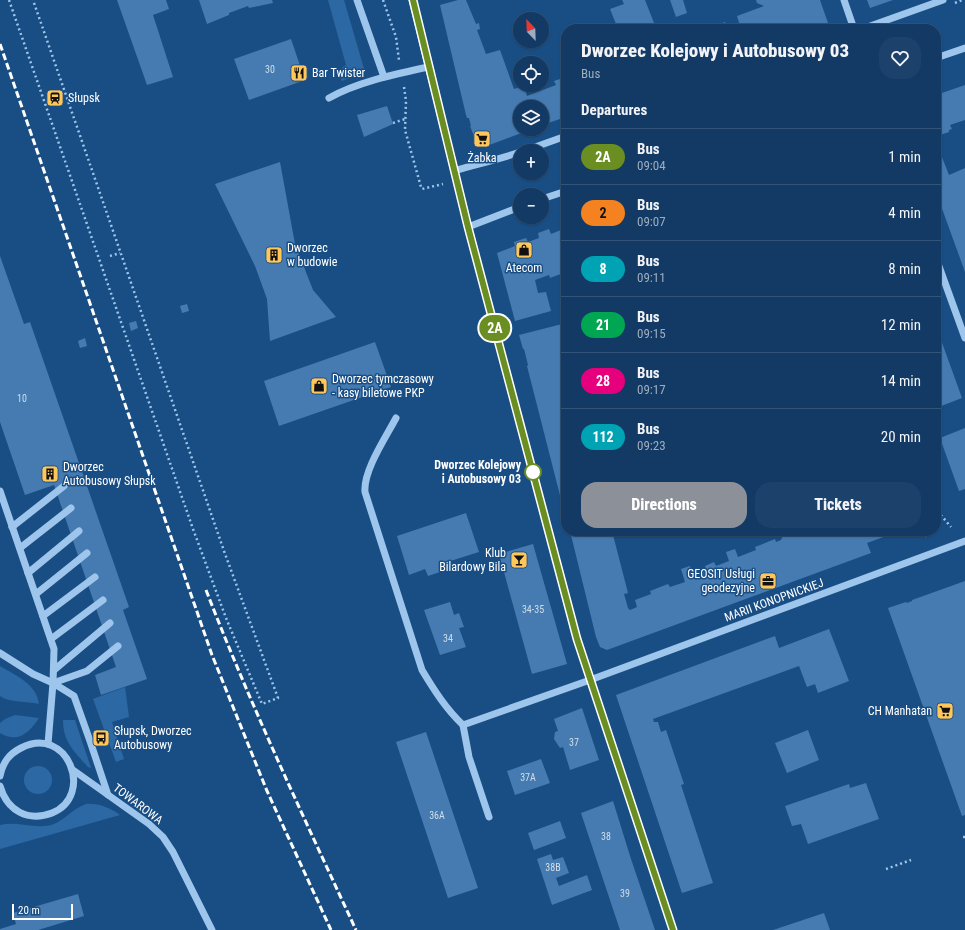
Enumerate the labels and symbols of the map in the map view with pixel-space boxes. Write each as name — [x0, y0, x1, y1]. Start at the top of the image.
north arrow — [513, 12, 549, 48]
restaurant icon: Bar Twister — [289, 63, 309, 83]
house number: 30 — [265, 64, 275, 75]
place label: Bar Twister — [312, 66, 366, 80]
station icon: Słupsk — [45, 88, 65, 108]
place label: Słupsk — [68, 91, 100, 105]
supermarket icon: Żabka — [472, 129, 492, 149]
place label: Żabka — [467, 150, 497, 165]
shop icon: Atecom — [514, 240, 534, 260]
place label: Dworzec w budowie — [287, 241, 338, 269]
building icon: Dworzec w budowie — [264, 245, 284, 265]
place label: Atecom — [506, 261, 542, 275]
line badge: 2A — [477, 315, 513, 341]
place label: Dworzec tymczasowy - kasy biletowe PKP — [332, 372, 434, 400]
shop icon: Dworzec tymczasowy - kasy biletowe PKP — [309, 376, 329, 396]
house number: 10 — [17, 393, 27, 404]
place label: Dworzec Kolejowy i Autobusowy 03 — [434, 458, 522, 486]
place label: Dworzec Autobusowy Słupsk — [63, 460, 156, 488]
marker: Dworzec Kolejowy i Autobusowy 03 — [524, 463, 542, 481]
building icon: Dworzec Autobusowy Słupsk — [40, 464, 60, 484]
place label: Klub Bilardowy Bila — [439, 546, 506, 574]
bar icon: Klub Bilardowy Bila — [509, 550, 529, 570]
place label: GEOSIT Usługi geodezyjne — [687, 567, 755, 595]
office icon: GEOSIT Usługi geodezyjne — [758, 571, 778, 591]
street label: MARII KONOPNICKIEJ — [722, 576, 826, 624]
house number: 34-35 — [522, 604, 544, 615]
house number: 34 — [443, 633, 453, 644]
supermarket icon: CH Manhatan — [935, 701, 955, 721]
place label: CH Manhatan — [868, 704, 932, 718]
place label: Słupsk, Dworzec Autobusowy — [114, 724, 192, 752]
bus stop icon: Słupsk, Dworzec Autobusowy — [91, 728, 111, 748]
house number: 37 — [569, 737, 579, 748]
house number: 37A — [520, 772, 536, 783]
street label: TOWAROWA — [110, 781, 166, 827]
house number: 36A — [429, 810, 445, 821]
house number: 38 — [601, 831, 611, 842]
house number: 38B — [545, 862, 561, 873]
house number: 39 — [620, 888, 630, 899]
scale bar — [12, 902, 73, 921]

